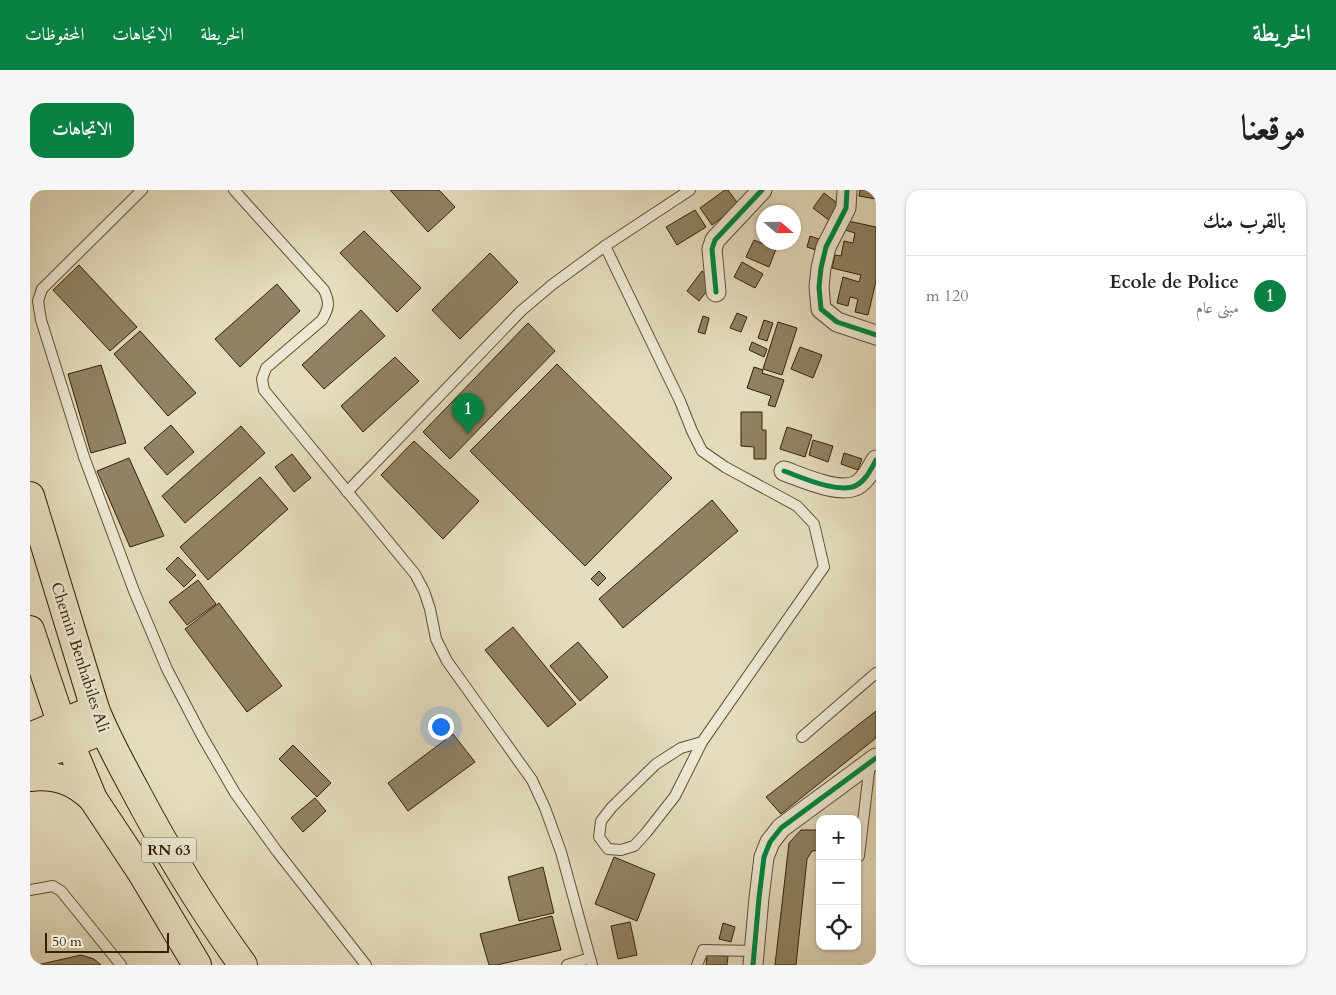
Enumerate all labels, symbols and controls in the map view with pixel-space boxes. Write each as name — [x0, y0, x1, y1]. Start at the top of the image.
text: الخريطة — [1253, 17, 1311, 50]
text: المحفوظات — [25, 22, 84, 47]
text: الاتجاهات — [112, 22, 172, 47]
text: الخريطة — [200, 22, 244, 47]
button: الاتجاهات — [30, 103, 134, 158]
text: موقعنا — [1241, 104, 1306, 152]
north arrow — [756, 205, 801, 250]
text: بالقرب منك — [1203, 207, 1286, 236]
text: Ecole de Police — [1109, 269, 1239, 295]
text: 120 m — [926, 285, 968, 307]
text: 1 — [1266, 285, 1274, 307]
text: مبنى عام — [1196, 297, 1239, 319]
pin: 1 — [452, 393, 484, 434]
street label: Chemin Benhabiles Ali — [45, 579, 115, 736]
your location — [428, 714, 454, 740]
map controls — [816, 815, 861, 950]
button: + — [816, 815, 861, 860]
road number: RN 63 — [142, 838, 196, 862]
button: − — [816, 860, 861, 905]
button: locate — [816, 905, 861, 950]
scale bar — [45, 930, 169, 953]
text: 50 m — [52, 932, 82, 951]

